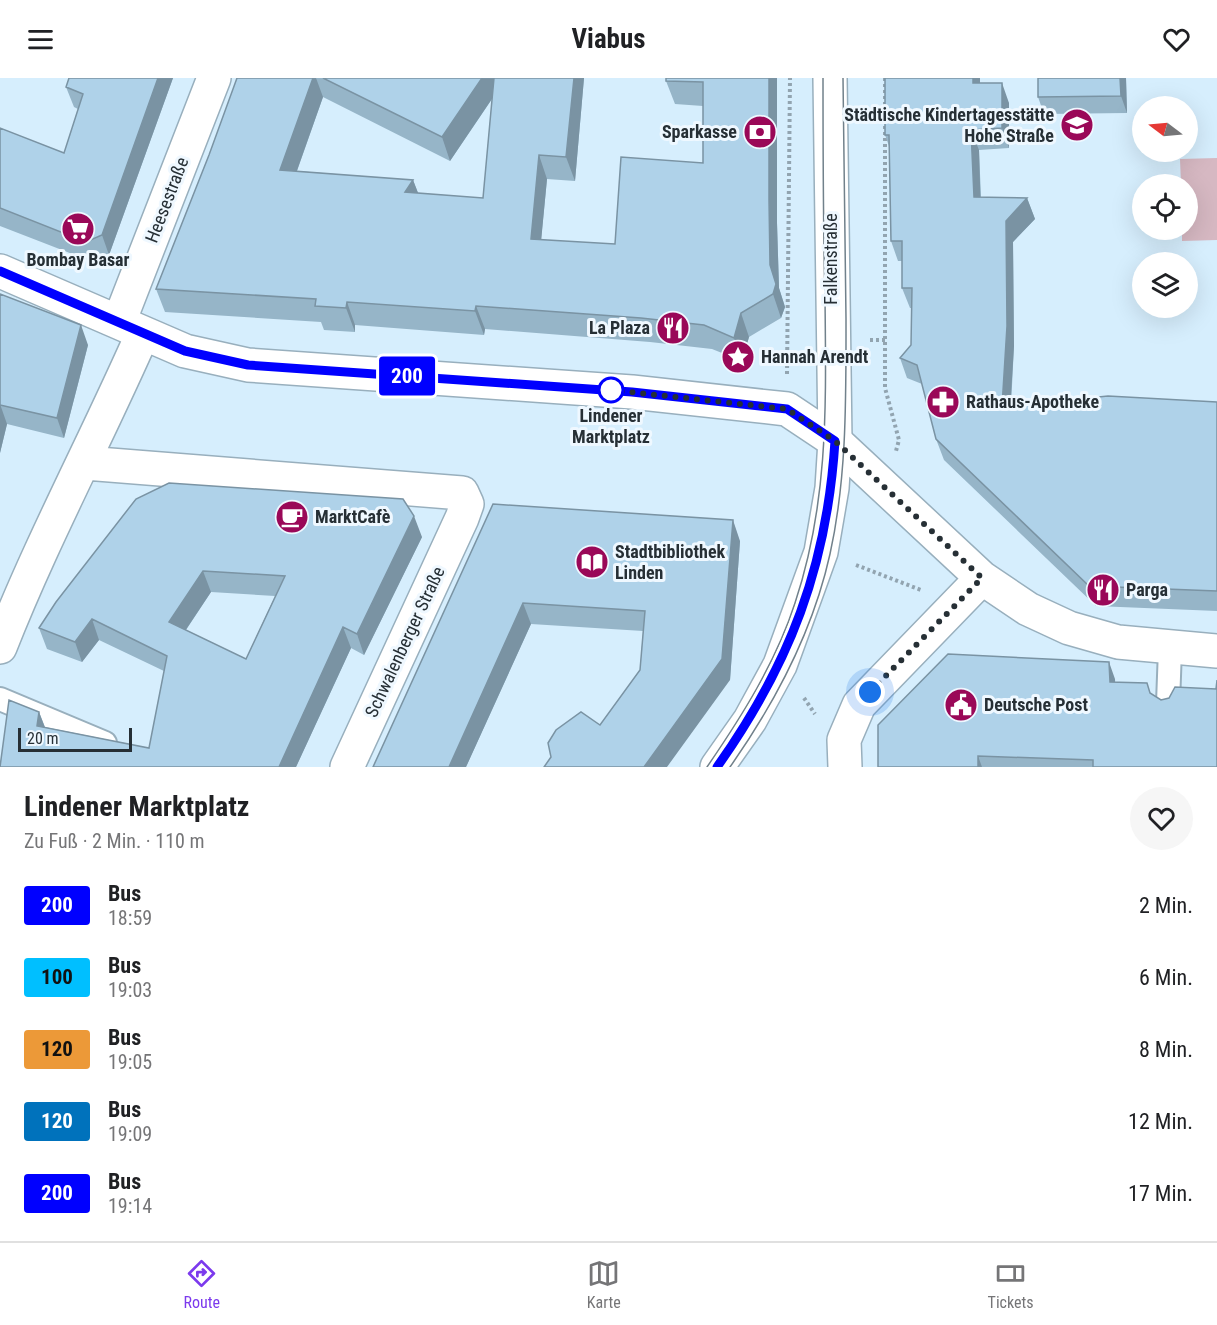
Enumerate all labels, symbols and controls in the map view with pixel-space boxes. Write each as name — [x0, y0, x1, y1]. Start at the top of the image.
icon: menu — [24, 23, 57, 56]
text: Viabus — [571, 23, 646, 55]
icon: heart — [1160, 23, 1193, 56]
north arrow — [1132, 96, 1198, 162]
map controls — [1132, 96, 1198, 318]
place label: Städtische Kindertagesstätte Hohe Straße — [844, 104, 1054, 146]
school or university icon: Städtische Kindertagesstätte Hohe Straße — [1059, 107, 1095, 143]
bank icon: Sparkasse — [742, 114, 778, 150]
place label: Sparkasse — [662, 121, 737, 142]
street label: Heesestraße — [141, 154, 192, 246]
button: locate — [1132, 174, 1198, 240]
supermarket icon: Bombay Basar — [60, 211, 96, 247]
street label: Falkenstraße — [820, 213, 841, 305]
place label: Bombay Basar — [26, 249, 130, 270]
button: layers — [1132, 252, 1198, 318]
restaurant icon: La Plaza — [655, 310, 691, 346]
place label: La Plaza — [589, 317, 650, 338]
place icon: Hannah Arendt — [720, 339, 756, 375]
place label: Hannah Arendt — [761, 346, 869, 367]
line badge: 200 — [372, 356, 442, 396]
text: 200 — [391, 364, 423, 388]
marker: Lindener Marktplatz — [598, 377, 624, 403]
pharmacy icon: Rathaus-Apotheke — [925, 384, 961, 420]
place label: Rathaus-Apotheke — [966, 391, 1099, 412]
place label: Lindener Marktplatz — [572, 405, 650, 447]
cafe icon: MarktCafè — [274, 499, 310, 535]
place label: MarktCafè — [315, 506, 391, 527]
place label: Stadtbibliothek Linden — [615, 541, 726, 583]
library icon: Stadtbibliothek Linden — [574, 544, 610, 580]
street label: Schwalenberger Straße — [360, 563, 449, 720]
restaurant icon: Parga — [1085, 572, 1121, 608]
place label: Parga — [1126, 579, 1168, 600]
your location — [855, 677, 885, 707]
public building icon: Deutsche Post — [943, 687, 979, 723]
place label: Deutsche Post — [984, 694, 1088, 715]
scale bar — [18, 725, 132, 752]
text: 20 m — [27, 729, 59, 748]
button: heart — [1130, 787, 1193, 850]
text: Lindener Marktplatz — [24, 790, 249, 823]
text: Zu Fuß · 2 Min. · 110 m — [24, 829, 205, 853]
text: Bus — [108, 881, 141, 906]
text: 200 — [41, 893, 73, 917]
text: 2 Min. — [1139, 893, 1193, 918]
text: 18:59 — [108, 906, 152, 930]
text: Bus — [108, 953, 141, 978]
text: 100 — [41, 965, 73, 989]
text: 6 Min. — [1139, 965, 1193, 990]
text: 19:03 — [108, 978, 152, 1002]
text: Bus — [108, 1025, 141, 1050]
text: 120 — [41, 1037, 73, 1061]
text: 8 Min. — [1139, 1037, 1193, 1062]
text: 19:05 — [108, 1050, 152, 1074]
text: Bus — [108, 1097, 141, 1122]
text: 120 — [41, 1109, 73, 1133]
text: 12 Min. — [1128, 1109, 1193, 1134]
text: 19:09 — [108, 1122, 152, 1146]
text: Bus — [108, 1169, 141, 1194]
text: 200 — [41, 1181, 73, 1205]
text: 17 Min. — [1128, 1181, 1193, 1206]
text: 19:14 — [108, 1194, 152, 1218]
tab: Route — [183, 1257, 220, 1312]
tab: Karte — [587, 1257, 621, 1312]
tab: Tickets — [988, 1257, 1034, 1312]

